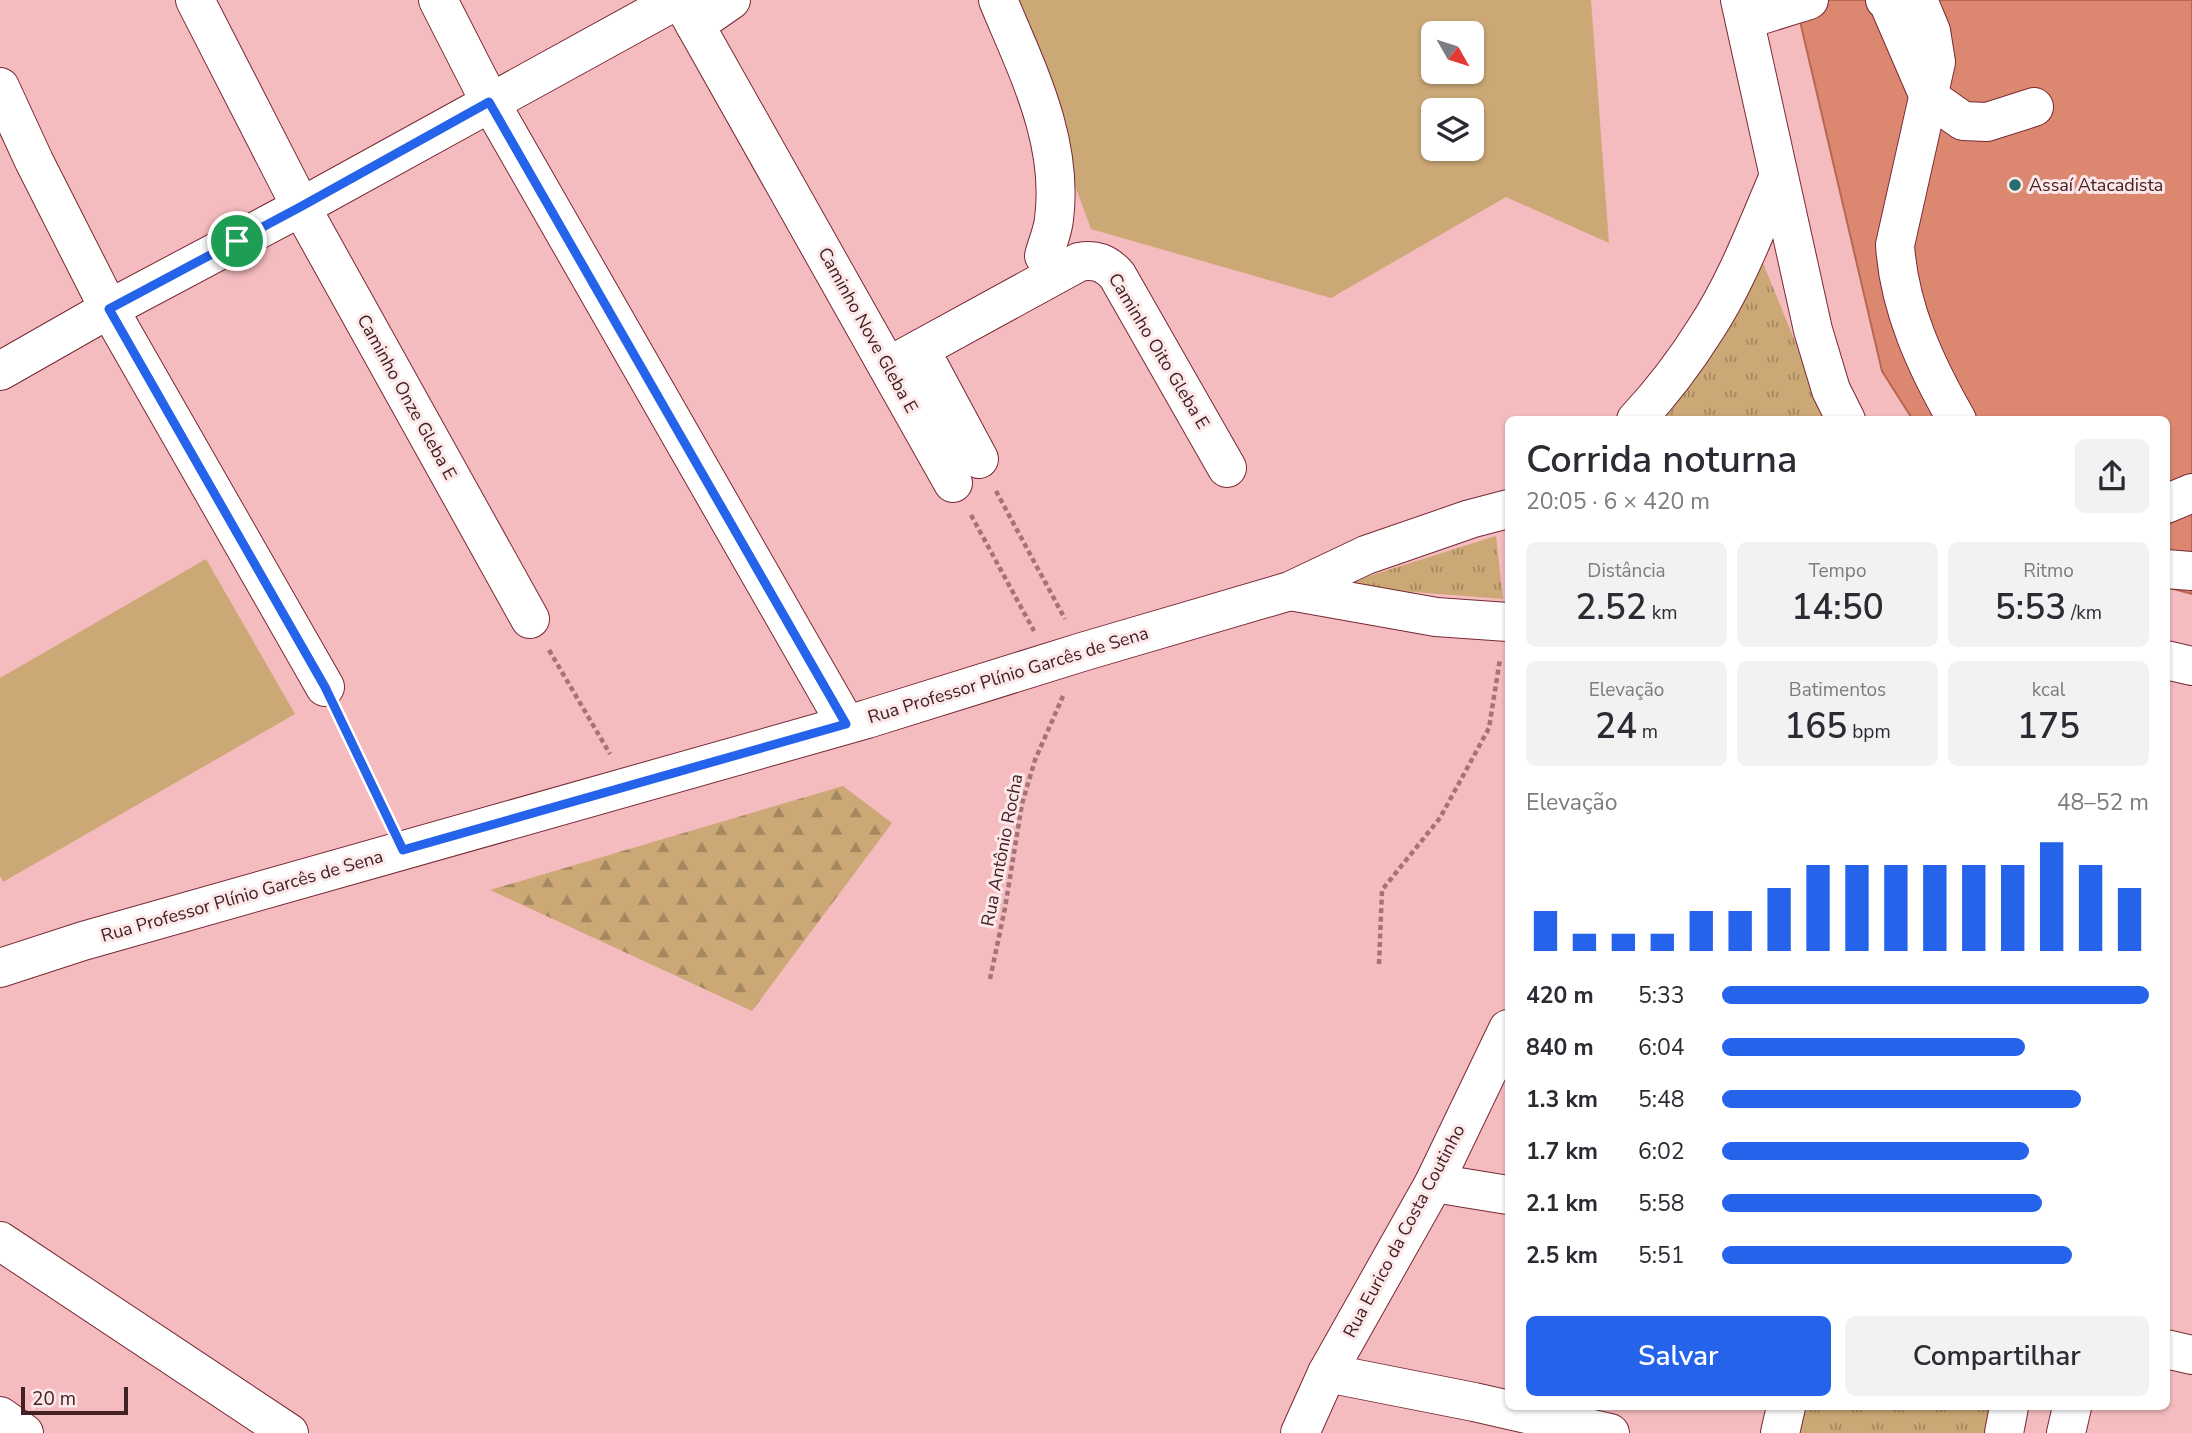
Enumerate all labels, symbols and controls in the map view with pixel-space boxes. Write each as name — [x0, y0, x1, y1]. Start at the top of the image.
north arrow — [1421, 21, 1484, 84]
map controls — [1421, 21, 1484, 161]
button: layers — [1421, 98, 1484, 161]
place label: Assaí Atacadista — [2029, 173, 2163, 197]
marker: Assaí Atacadista — [2007, 177, 2023, 193]
pin — [207, 211, 267, 271]
icon: arrive — [218, 222, 256, 260]
street label: Caminho Nove Gleba E — [813, 243, 923, 417]
street label: Caminho Oito Gleba E — [1103, 269, 1215, 433]
street label: Caminho Onze Gleba E — [352, 310, 462, 484]
text: Corrida noturna — [1526, 434, 1797, 485]
button: share — [2075, 439, 2149, 513]
text: 20:05 · 6 × 420 m — [1526, 486, 1710, 517]
text: Distância — [1587, 558, 1666, 584]
text: Tempo — [1809, 558, 1867, 584]
text: Ritmo — [2023, 558, 2074, 584]
text: 2.52 — [1576, 584, 1647, 631]
text: 14:50 — [1791, 584, 1884, 631]
text: 5:53 — [1995, 584, 2066, 631]
text: km — [1647, 600, 1677, 626]
text: /km — [2066, 600, 2102, 626]
street label: Rua Professor Plínio Garcês de Sena — [865, 621, 1151, 729]
text: Elevação — [1589, 677, 1664, 703]
text: Batimentos — [1789, 677, 1886, 703]
text: kcal — [2032, 677, 2065, 703]
text: 24 — [1595, 703, 1637, 750]
text: 165 — [1784, 703, 1847, 750]
text: 175 — [2017, 703, 2080, 750]
text: m — [1637, 719, 1658, 745]
text: bpm — [1847, 719, 1891, 745]
street label: Rua Antônio Rocha — [975, 772, 1029, 928]
text: Elevação — [1526, 787, 1618, 818]
text: 48–52 m — [2057, 787, 2149, 818]
street label: Rua Professor Plínio Garcês de Sena — [98, 844, 386, 948]
text: 420 m — [1526, 980, 1594, 1011]
text: 5:33 — [1638, 980, 1685, 1011]
text: 840 m — [1526, 1032, 1594, 1063]
text: 6:04 — [1638, 1032, 1685, 1063]
text: 1.3 km — [1526, 1084, 1598, 1115]
text: 5:48 — [1638, 1084, 1685, 1115]
street label: Rua Eurico da Costa Coutinho — [1338, 1120, 1470, 1342]
text: 1.7 km — [1526, 1136, 1598, 1167]
text: 6:02 — [1638, 1136, 1685, 1167]
text: 2.1 km — [1526, 1188, 1598, 1219]
text: 5:58 — [1638, 1188, 1685, 1219]
text: 2.5 km — [1526, 1240, 1598, 1271]
text: 5:51 — [1638, 1240, 1685, 1271]
button: Salvar — [1526, 1316, 1831, 1396]
button: Compartilhar — [1845, 1316, 2149, 1396]
scale bar — [21, 1384, 128, 1416]
text: 20 m — [32, 1386, 76, 1412]

